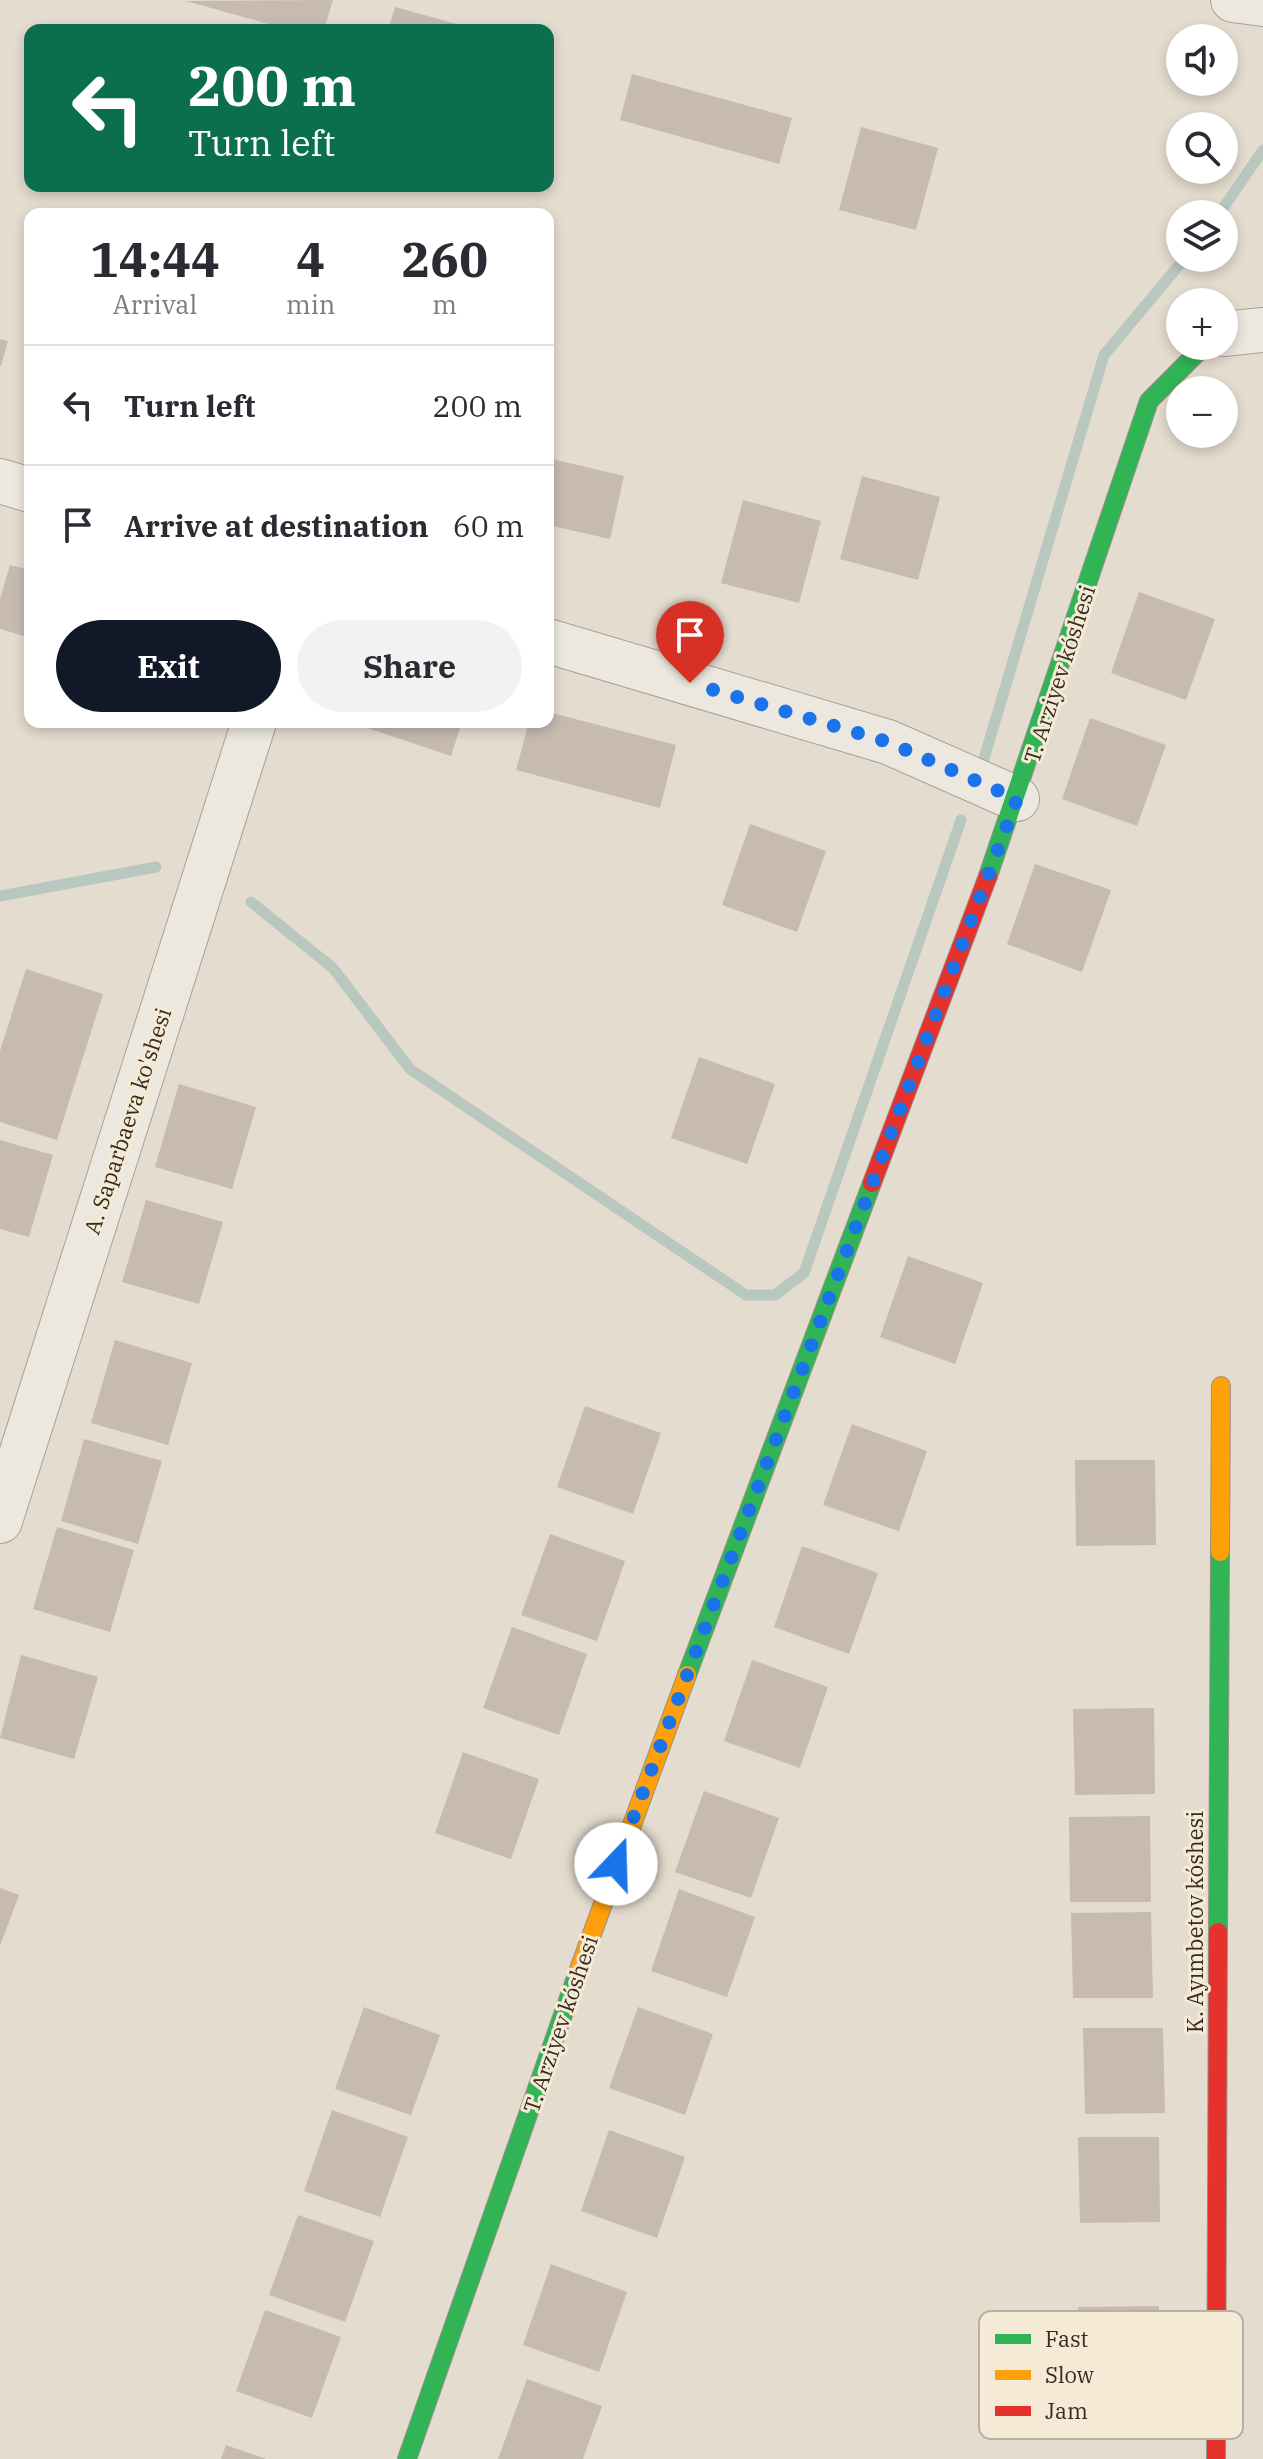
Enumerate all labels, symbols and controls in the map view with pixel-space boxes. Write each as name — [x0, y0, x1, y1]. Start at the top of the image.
map controls — [1166, 24, 1238, 448]
button: sound — [1166, 24, 1238, 96]
text: 200 m — [188, 49, 356, 121]
icon: left — [56, 56, 160, 160]
button: search — [1166, 112, 1238, 184]
text: Turn left — [188, 119, 335, 166]
button: layers — [1166, 200, 1238, 272]
text: 14:44 — [90, 228, 220, 290]
text: 4 — [296, 228, 325, 290]
text: 260 — [402, 228, 488, 290]
text: Arrival — [113, 287, 197, 321]
text: min — [286, 287, 335, 321]
text: m — [432, 287, 457, 321]
button: + — [1166, 288, 1238, 360]
button: − — [1166, 376, 1238, 448]
icon: left — [56, 383, 100, 427]
text: Turn left — [124, 386, 256, 425]
text: 200 m — [432, 386, 522, 425]
icon: arrive — [56, 503, 100, 547]
text: Arrive at destination — [124, 506, 429, 545]
text: 60 m — [453, 506, 524, 545]
street label: T. Arziyev kóshesi — [1017, 581, 1101, 767]
pin — [656, 601, 724, 683]
icon: arrive — [668, 613, 712, 657]
button: Exit — [56, 620, 281, 712]
button: Share — [297, 620, 522, 712]
street label: A. Saparbaeva ko'shesi — [77, 1004, 177, 1238]
street label: K. Ayımbetov kóshesi — [1180, 1811, 1209, 2033]
position arrow — [574, 1822, 658, 1906]
street label: T. Arziyev kóshesi — [516, 1931, 604, 2116]
legend — [979, 2311, 1243, 2439]
text: Fast — [1045, 2324, 1088, 2353]
text: Slow — [1045, 2360, 1094, 2389]
text: Jam — [1045, 2396, 1088, 2425]

